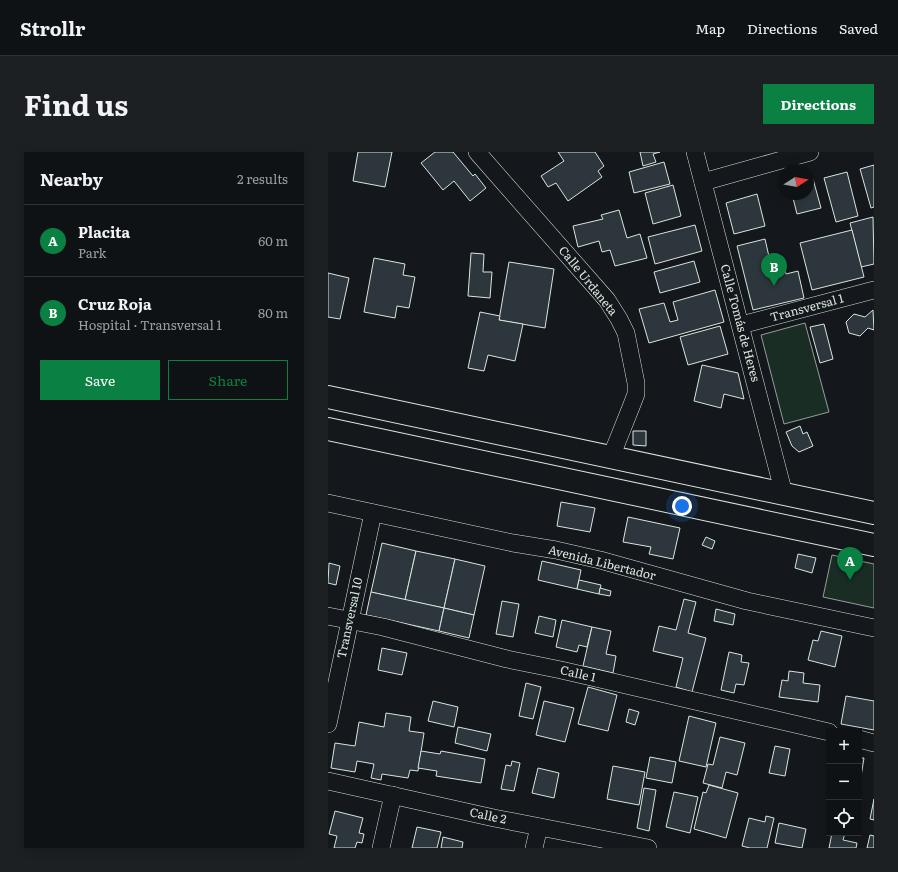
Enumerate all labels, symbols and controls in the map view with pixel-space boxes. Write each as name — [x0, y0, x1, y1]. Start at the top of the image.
text: Strollr — [20, 14, 85, 42]
text: Map — [695, 18, 725, 38]
text: Directions — [747, 18, 817, 38]
text: Saved — [839, 18, 878, 38]
text: Find us — [24, 83, 128, 125]
button: Directions — [763, 84, 874, 124]
north arrow — [778, 164, 814, 200]
text: Nearby — [40, 166, 103, 191]
text: 2 results — [237, 169, 288, 188]
text: Placita — [78, 220, 130, 243]
text: A — [48, 231, 58, 250]
text: 60 m — [258, 231, 288, 250]
street label: Calle Urdaneta — [555, 242, 623, 320]
text: Park — [78, 243, 107, 262]
pin: B — [761, 253, 787, 286]
street label: Calle Tomás de Heres — [717, 262, 765, 384]
street label: Transversal 1 — [768, 289, 846, 325]
text: Cruz Roja — [78, 292, 152, 315]
text: B — [49, 303, 57, 322]
text: 80 m — [258, 303, 288, 322]
text: Hospital · Transversal 1 — [78, 315, 222, 334]
button: Save — [40, 360, 160, 400]
button: Share — [168, 360, 288, 400]
your location — [672, 496, 692, 516]
street label: Avenida Libertador — [547, 540, 658, 584]
pin: A — [837, 547, 863, 580]
street label: Transversal 10 — [332, 576, 366, 660]
street label: Calle 1 — [559, 660, 598, 686]
map controls — [826, 728, 862, 836]
button: + — [826, 728, 862, 764]
button: − — [826, 764, 862, 800]
button: locate — [826, 800, 862, 836]
street label: Calle 2 — [468, 802, 508, 828]

